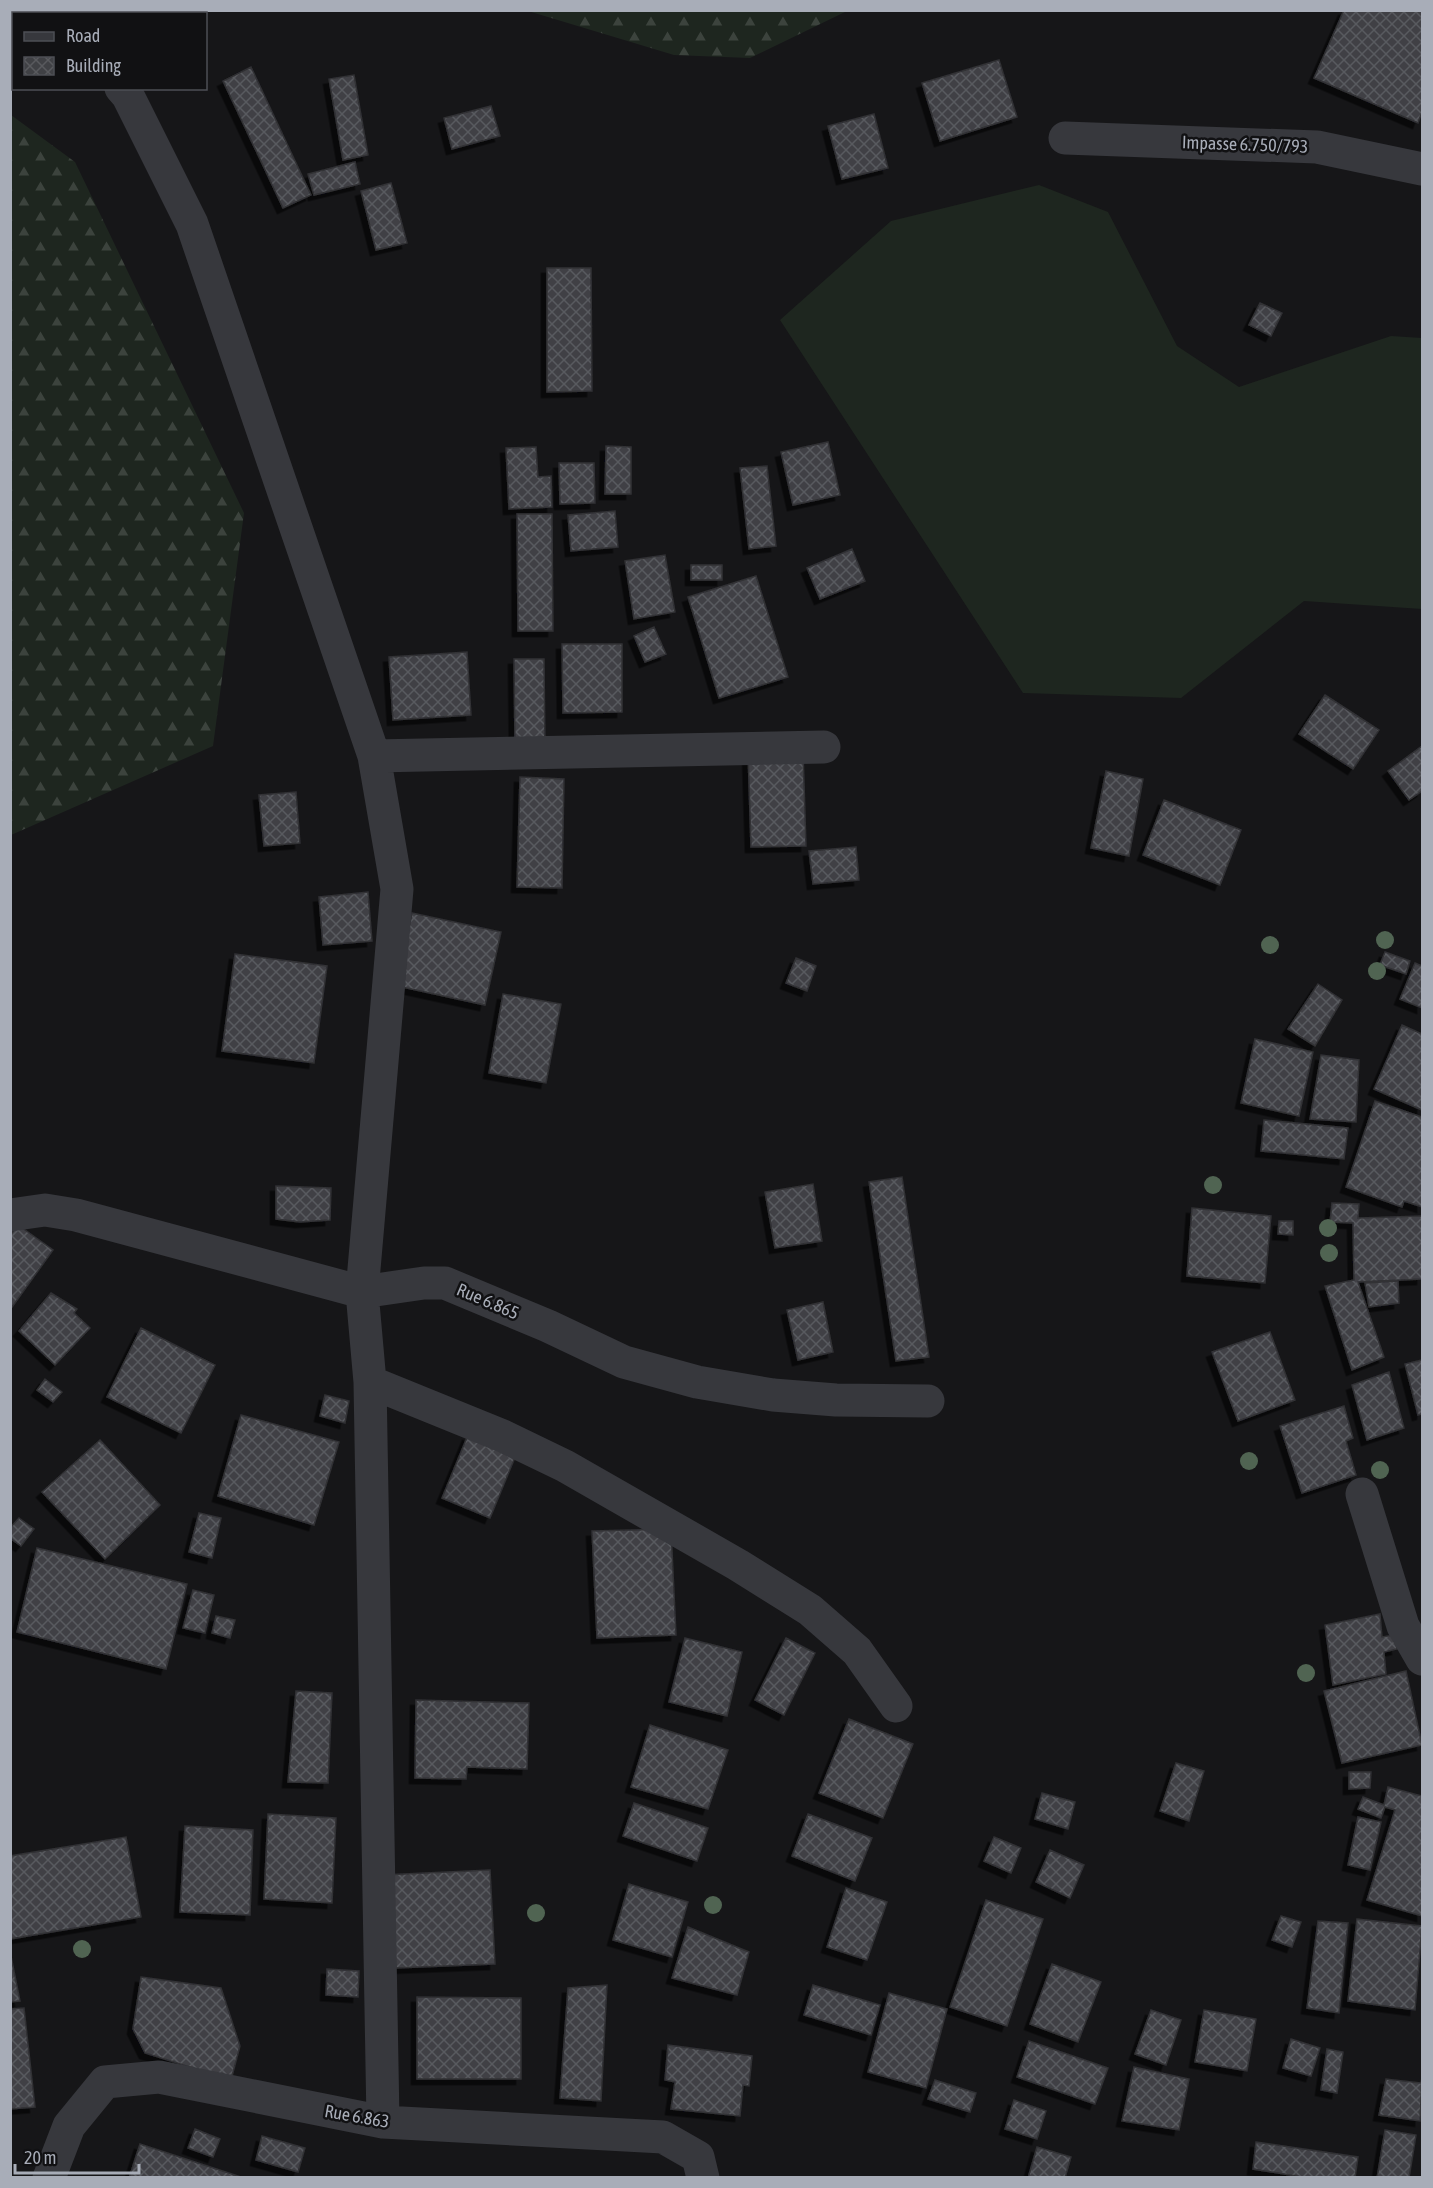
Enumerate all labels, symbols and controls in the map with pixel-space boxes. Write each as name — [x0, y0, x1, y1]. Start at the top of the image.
legend — [12, 12, 207, 90]
text: Road — [66, 25, 100, 46]
text: Building — [66, 55, 121, 76]
street label: Impasse 6.750/793 — [1182, 131, 1308, 157]
street label: Rue 6.865 — [454, 1279, 522, 1323]
street label: Rue 6.863 — [323, 2100, 391, 2132]
scale bar — [15, 2137, 140, 2175]
text: 20 m — [24, 2147, 56, 2168]

